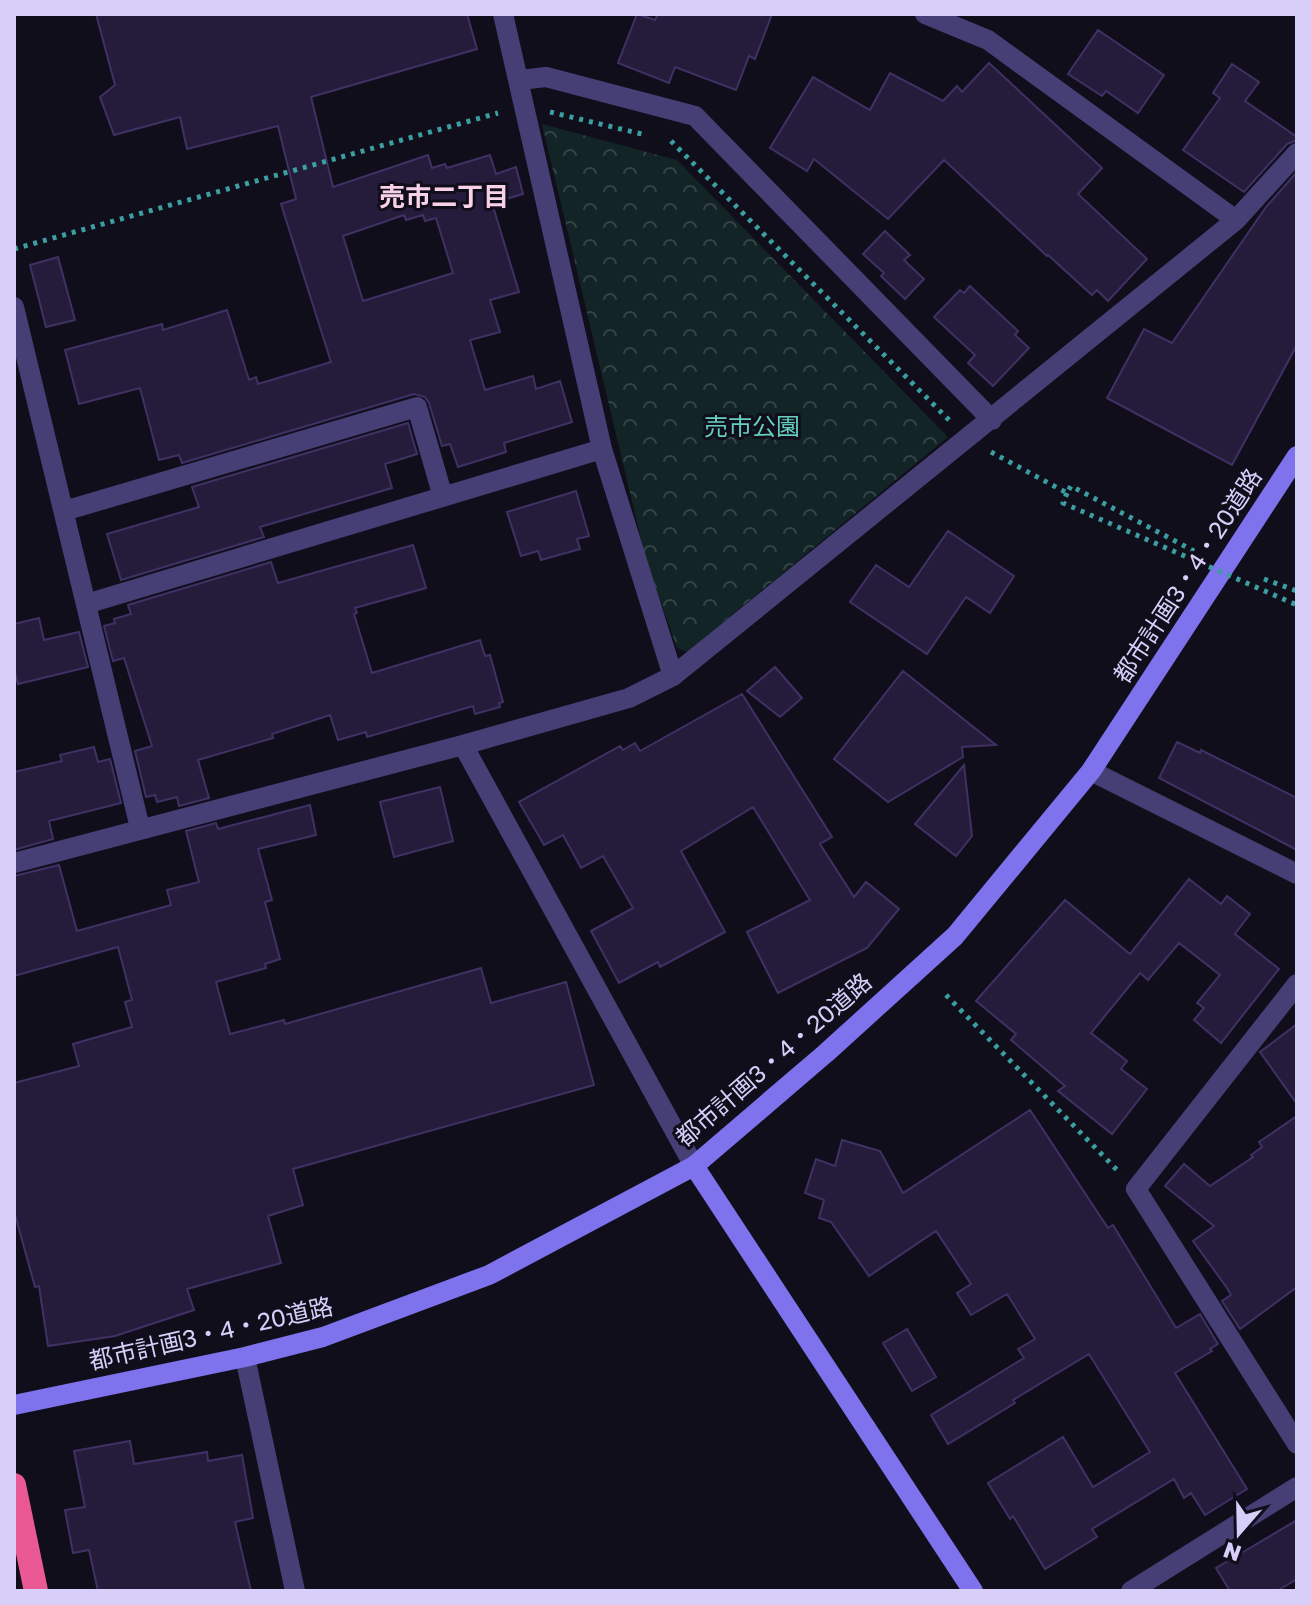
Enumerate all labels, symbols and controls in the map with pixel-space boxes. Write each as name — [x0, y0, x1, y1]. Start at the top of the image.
district label: 売市二丁目 — [379, 181, 509, 212]
park label: 売市公園 — [704, 411, 800, 440]
street label: 都市計画3・4・20道路 — [1107, 463, 1267, 688]
street label: 都市計画3・4・20道路 — [669, 966, 877, 1152]
street label: 都市計画3・4・20道路 — [86, 1290, 335, 1375]
north arrow — [1199, 1493, 1279, 1573]
text: N — [1220, 1537, 1244, 1568]

